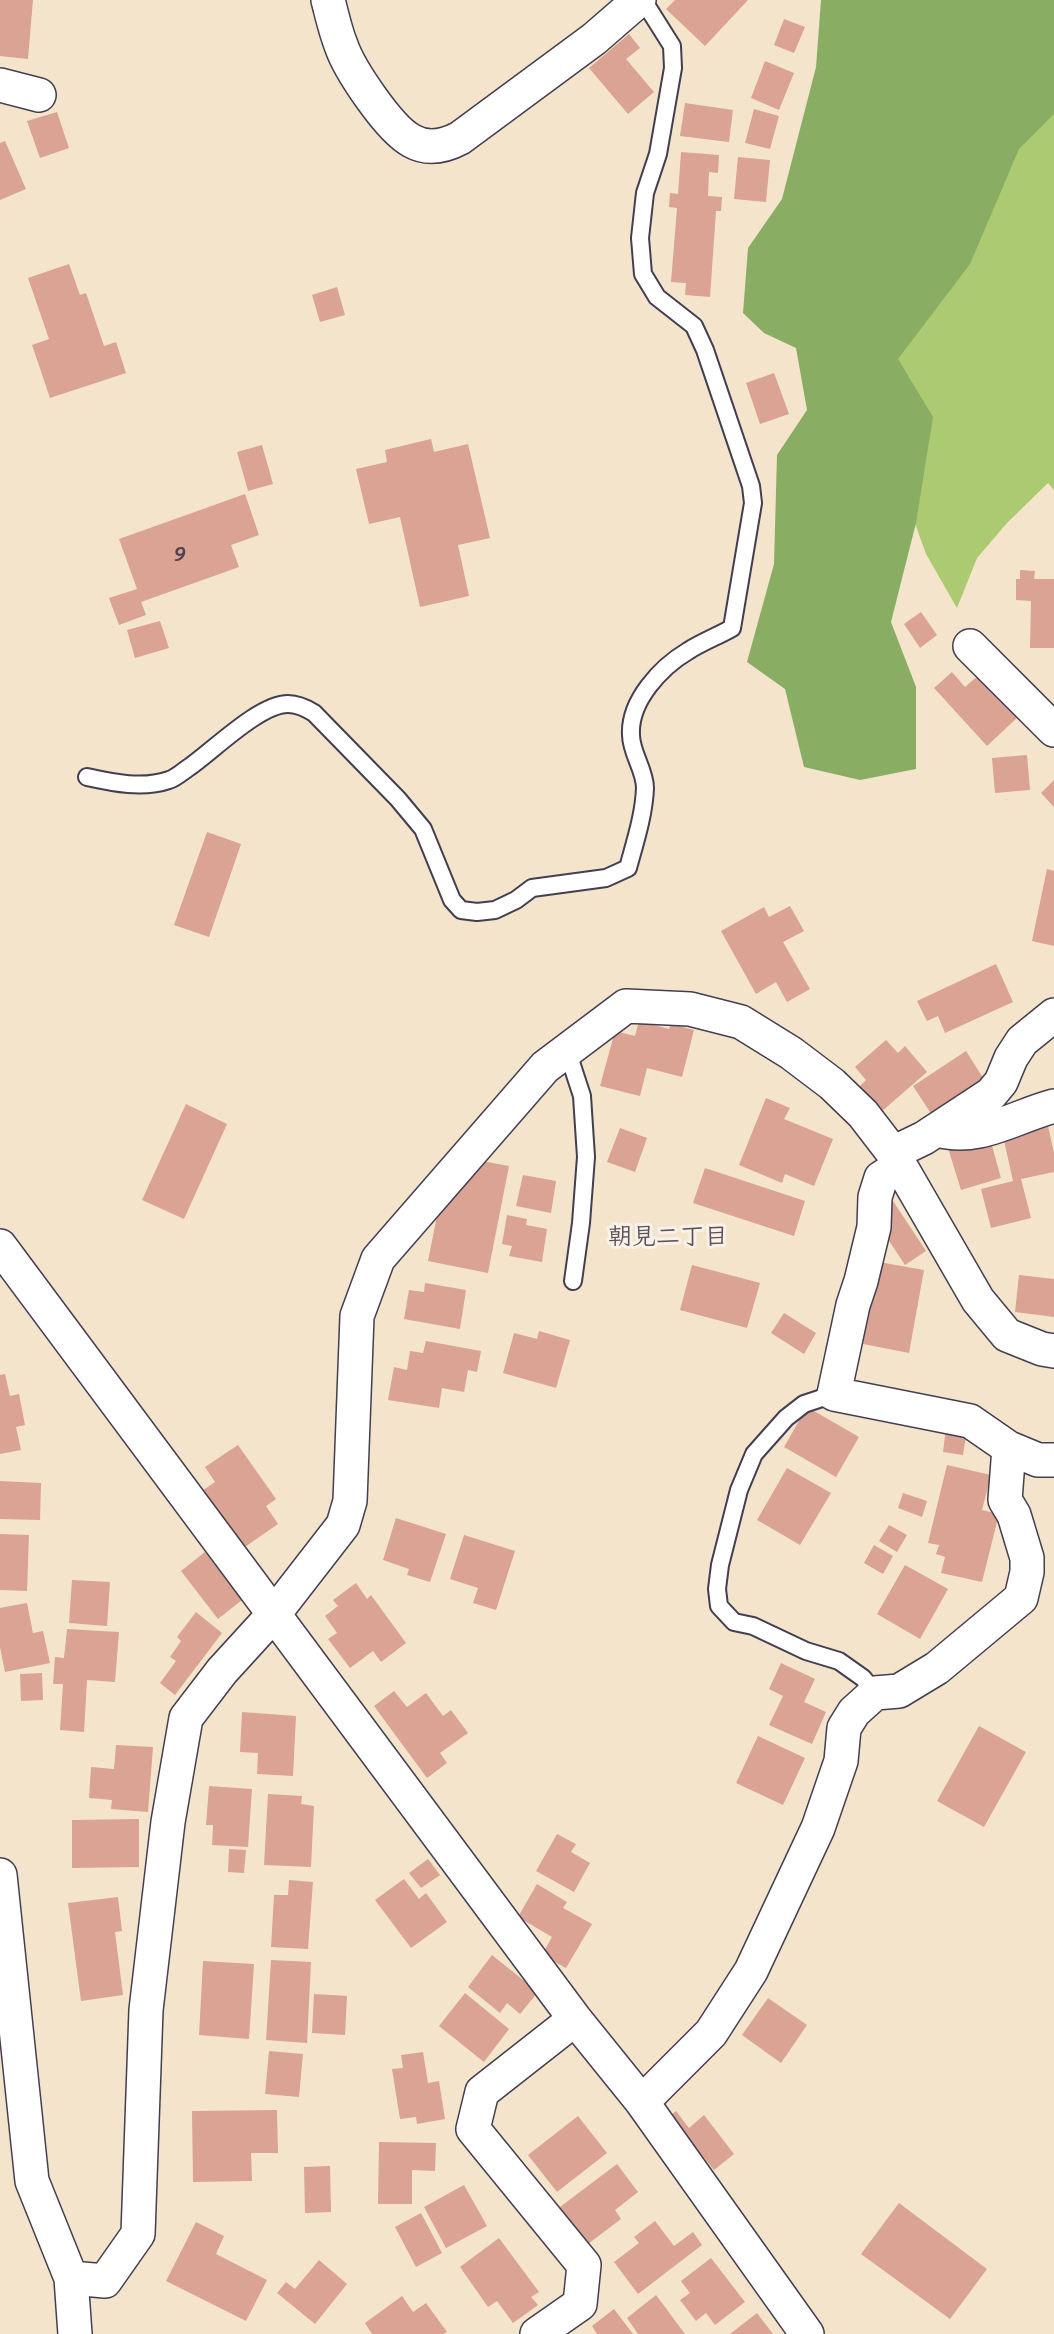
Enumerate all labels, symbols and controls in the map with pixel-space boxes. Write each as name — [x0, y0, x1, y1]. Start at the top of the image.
house number: 9 — [174, 544, 186, 568]
district label: 朝見二丁目 — [608, 1224, 728, 1252]

